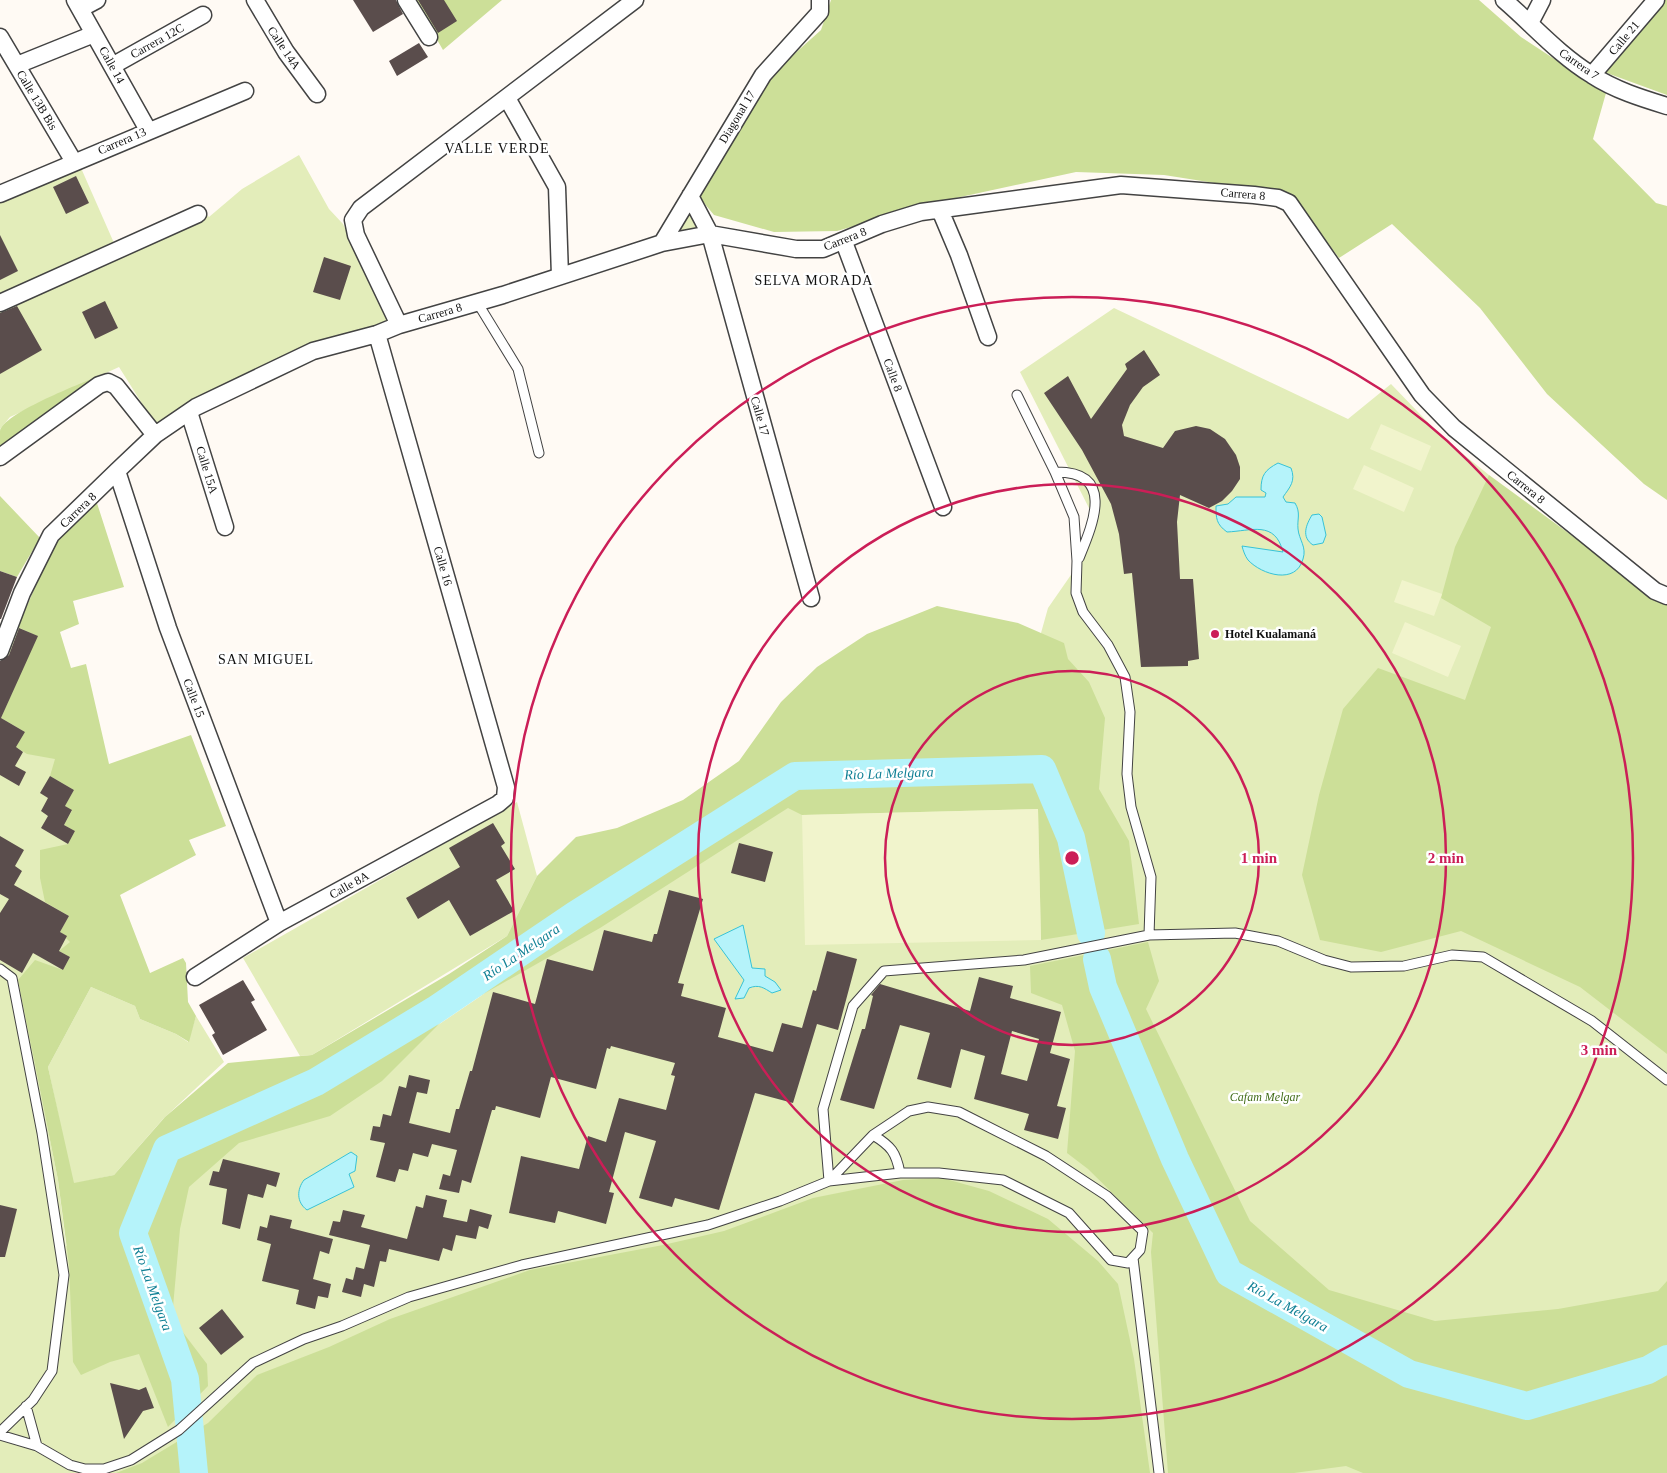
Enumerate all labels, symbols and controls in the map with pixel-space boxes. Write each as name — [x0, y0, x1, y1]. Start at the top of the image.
street label: Calle 21 — [1606, 18, 1642, 58]
street label: Carrera 12C — [128, 21, 186, 61]
street label: Calle 14A — [264, 24, 304, 72]
street label: Calle 14 — [96, 44, 128, 86]
street label: Carrera 7 — [1557, 45, 1601, 83]
street label: Calle 13B Bis — [14, 68, 61, 133]
street label: Diagonal 17 — [716, 88, 758, 146]
street label: Carrera 13 — [96, 125, 148, 157]
district label: VALLE VERDE — [445, 141, 549, 156]
street label: Carrera 8 — [1220, 185, 1266, 203]
street label: Carrera 8 — [821, 224, 869, 254]
district label: SELVA MORADA — [755, 273, 873, 288]
street label: Carrera 8 — [416, 300, 464, 326]
street label: Calle 8 — [881, 356, 905, 394]
street label: Calle 17 — [748, 395, 772, 437]
street label: Calle 15A — [193, 445, 221, 496]
street label: Carrera 8 — [1504, 467, 1548, 507]
street label: Carrera 8 — [57, 489, 99, 531]
street label: Calle 16 — [431, 545, 455, 587]
place label: Hotel Kualamaná — [1225, 627, 1316, 641]
marker: Hotel Kualamaná — [1209, 628, 1221, 640]
district label: SAN MIGUEL — [218, 652, 314, 667]
street label: Calle 15 — [180, 677, 208, 719]
water label: Río La Melgara — [843, 764, 934, 783]
centre of rings — [1063, 849, 1081, 867]
text: 1 min — [1241, 850, 1278, 866]
text: 2 min — [1428, 850, 1465, 866]
street label: Calle 8A — [327, 868, 371, 902]
water label: Río La Melgara — [479, 921, 563, 984]
text: 3 min — [1581, 1042, 1618, 1058]
park label: Cafam Melgar — [1230, 1090, 1300, 1104]
water label: Río La Melgara — [130, 1243, 175, 1333]
water label: Río La Melgara — [1244, 1278, 1331, 1335]

